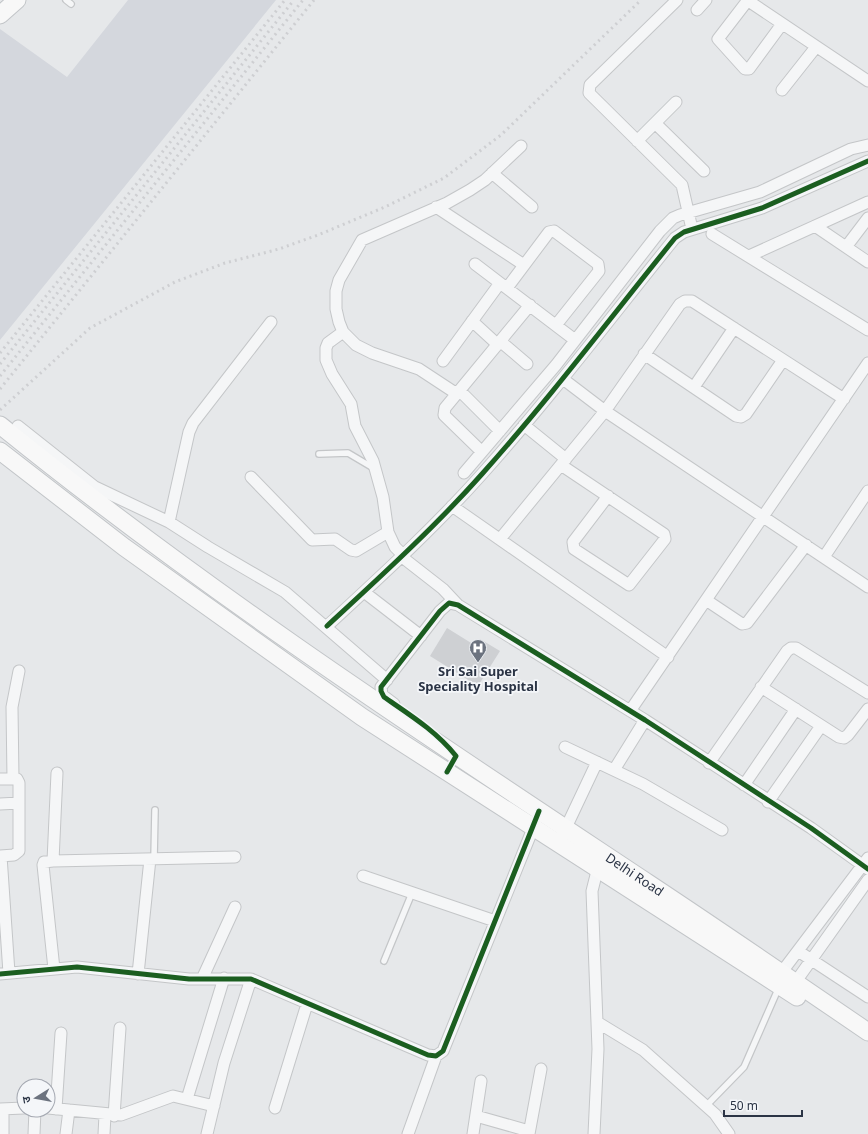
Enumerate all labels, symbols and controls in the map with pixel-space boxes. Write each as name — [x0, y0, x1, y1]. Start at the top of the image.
hospital icon: Sri Sai Super Speciality Hospital — [468, 638, 488, 663]
place label: Sri Sai Super Speciality Hospital — [418, 662, 538, 695]
street label: Delhi Road — [602, 848, 667, 900]
north arrow — [16, 1078, 56, 1118]
scale bar — [724, 1092, 802, 1118]
text: उ — [18, 1095, 34, 1105]
text: 50 m — [730, 1097, 758, 1114]

